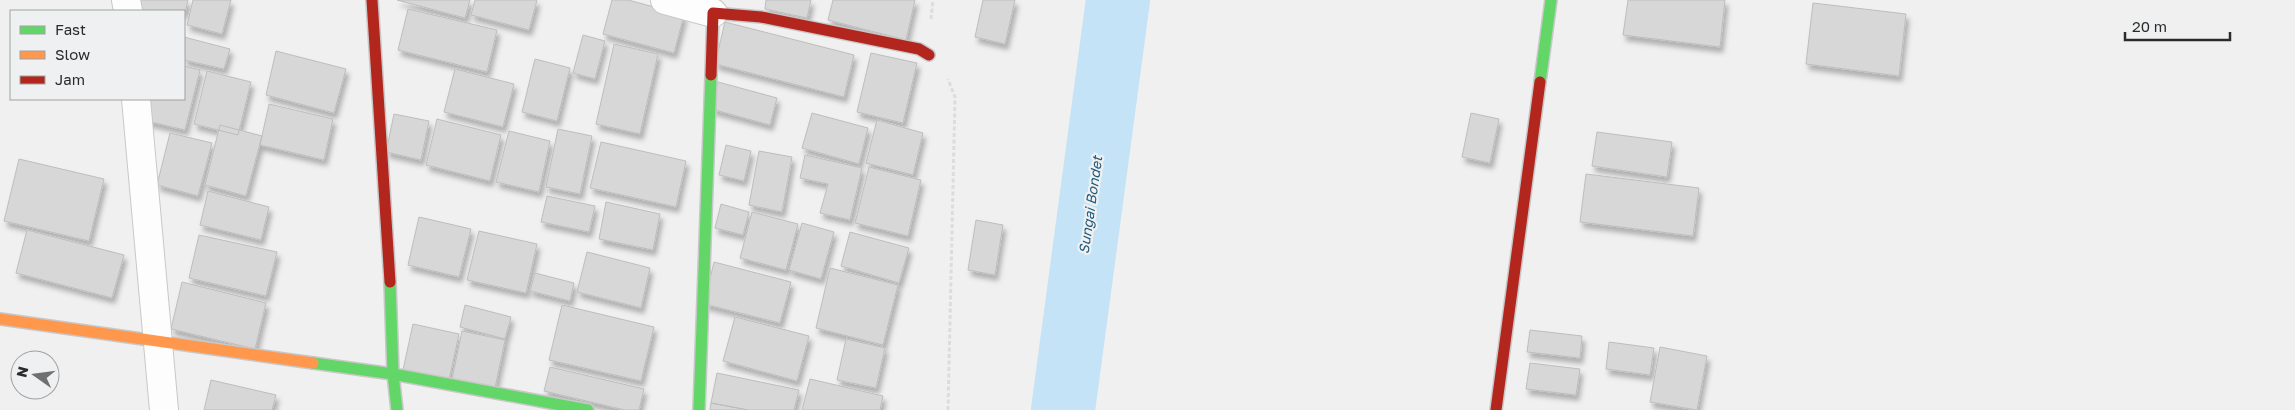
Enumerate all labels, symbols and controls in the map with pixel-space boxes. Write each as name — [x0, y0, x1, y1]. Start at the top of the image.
legend — [10, 10, 185, 100]
scale bar — [2125, 10, 2230, 42]
text: 20 m — [2132, 17, 2167, 35]
text: Fast — [55, 20, 86, 38]
text: Slow — [55, 45, 90, 63]
text: Jam — [55, 70, 85, 88]
water label: Sungai Bondet — [1075, 154, 1105, 255]
north arrow — [10, 350, 60, 400]
text: N — [12, 365, 31, 379]

